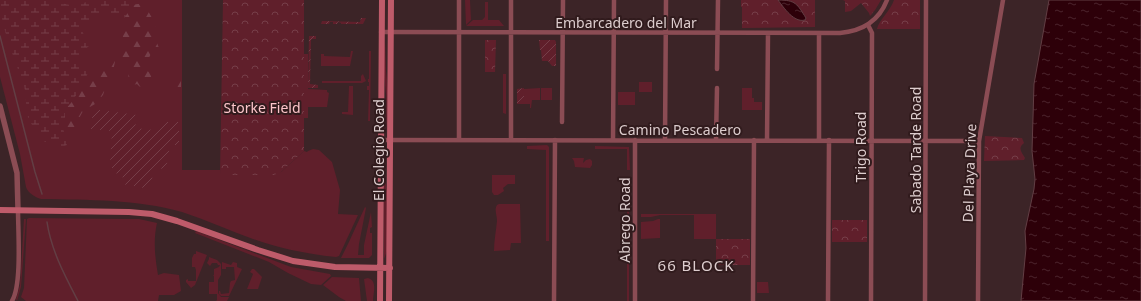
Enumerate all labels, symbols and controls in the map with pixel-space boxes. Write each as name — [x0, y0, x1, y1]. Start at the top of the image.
street label: Embarcadero del Mar — [555, 13, 697, 32]
street label: Sabado Tarde Road — [906, 87, 925, 213]
park label: Storke Field — [224, 98, 301, 117]
street label: El Colegio Road — [369, 99, 388, 201]
street label: Trigo Road — [851, 112, 870, 182]
street label: Camino Pescadero — [619, 120, 741, 139]
street label: Del Playa Drive — [958, 123, 980, 223]
street label: Abrego Road — [615, 177, 634, 263]
district label: 66 BLOCK — [658, 255, 734, 275]

